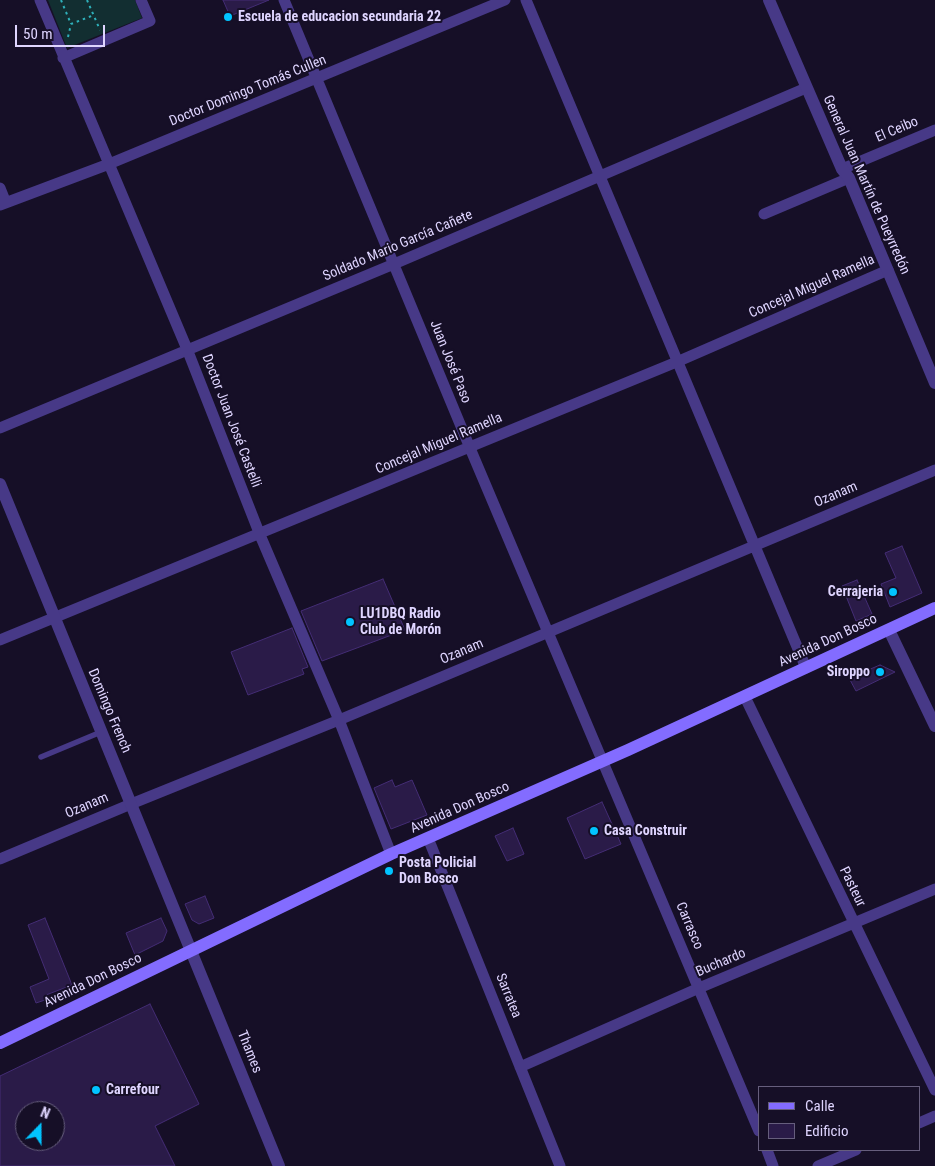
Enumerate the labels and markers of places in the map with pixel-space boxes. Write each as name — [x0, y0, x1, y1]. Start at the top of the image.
place label: Escuela de educacion secundaria 22 — [238, 9, 441, 25]
marker: Escuela de educacion secundaria 22 — [222, 11, 234, 23]
place label: Cerrajeria — [828, 584, 883, 600]
marker: Cerrajeria — [887, 586, 899, 598]
place label: LU1DBQ Radio Club de Morón — [360, 606, 441, 638]
marker: LU1DBQ Radio Club de Morón — [344, 616, 356, 628]
place label: Siroppo — [827, 664, 870, 680]
marker: Siroppo — [874, 666, 886, 678]
place label: Casa Construir — [604, 823, 687, 839]
marker: Casa Construir — [588, 825, 600, 837]
place label: Posta Policial Don Bosco — [399, 855, 476, 888]
marker: Posta Policial Don Bosco — [383, 865, 395, 877]
place label: Carrefour — [106, 1082, 159, 1098]
marker: Carrefour — [90, 1084, 102, 1096]

